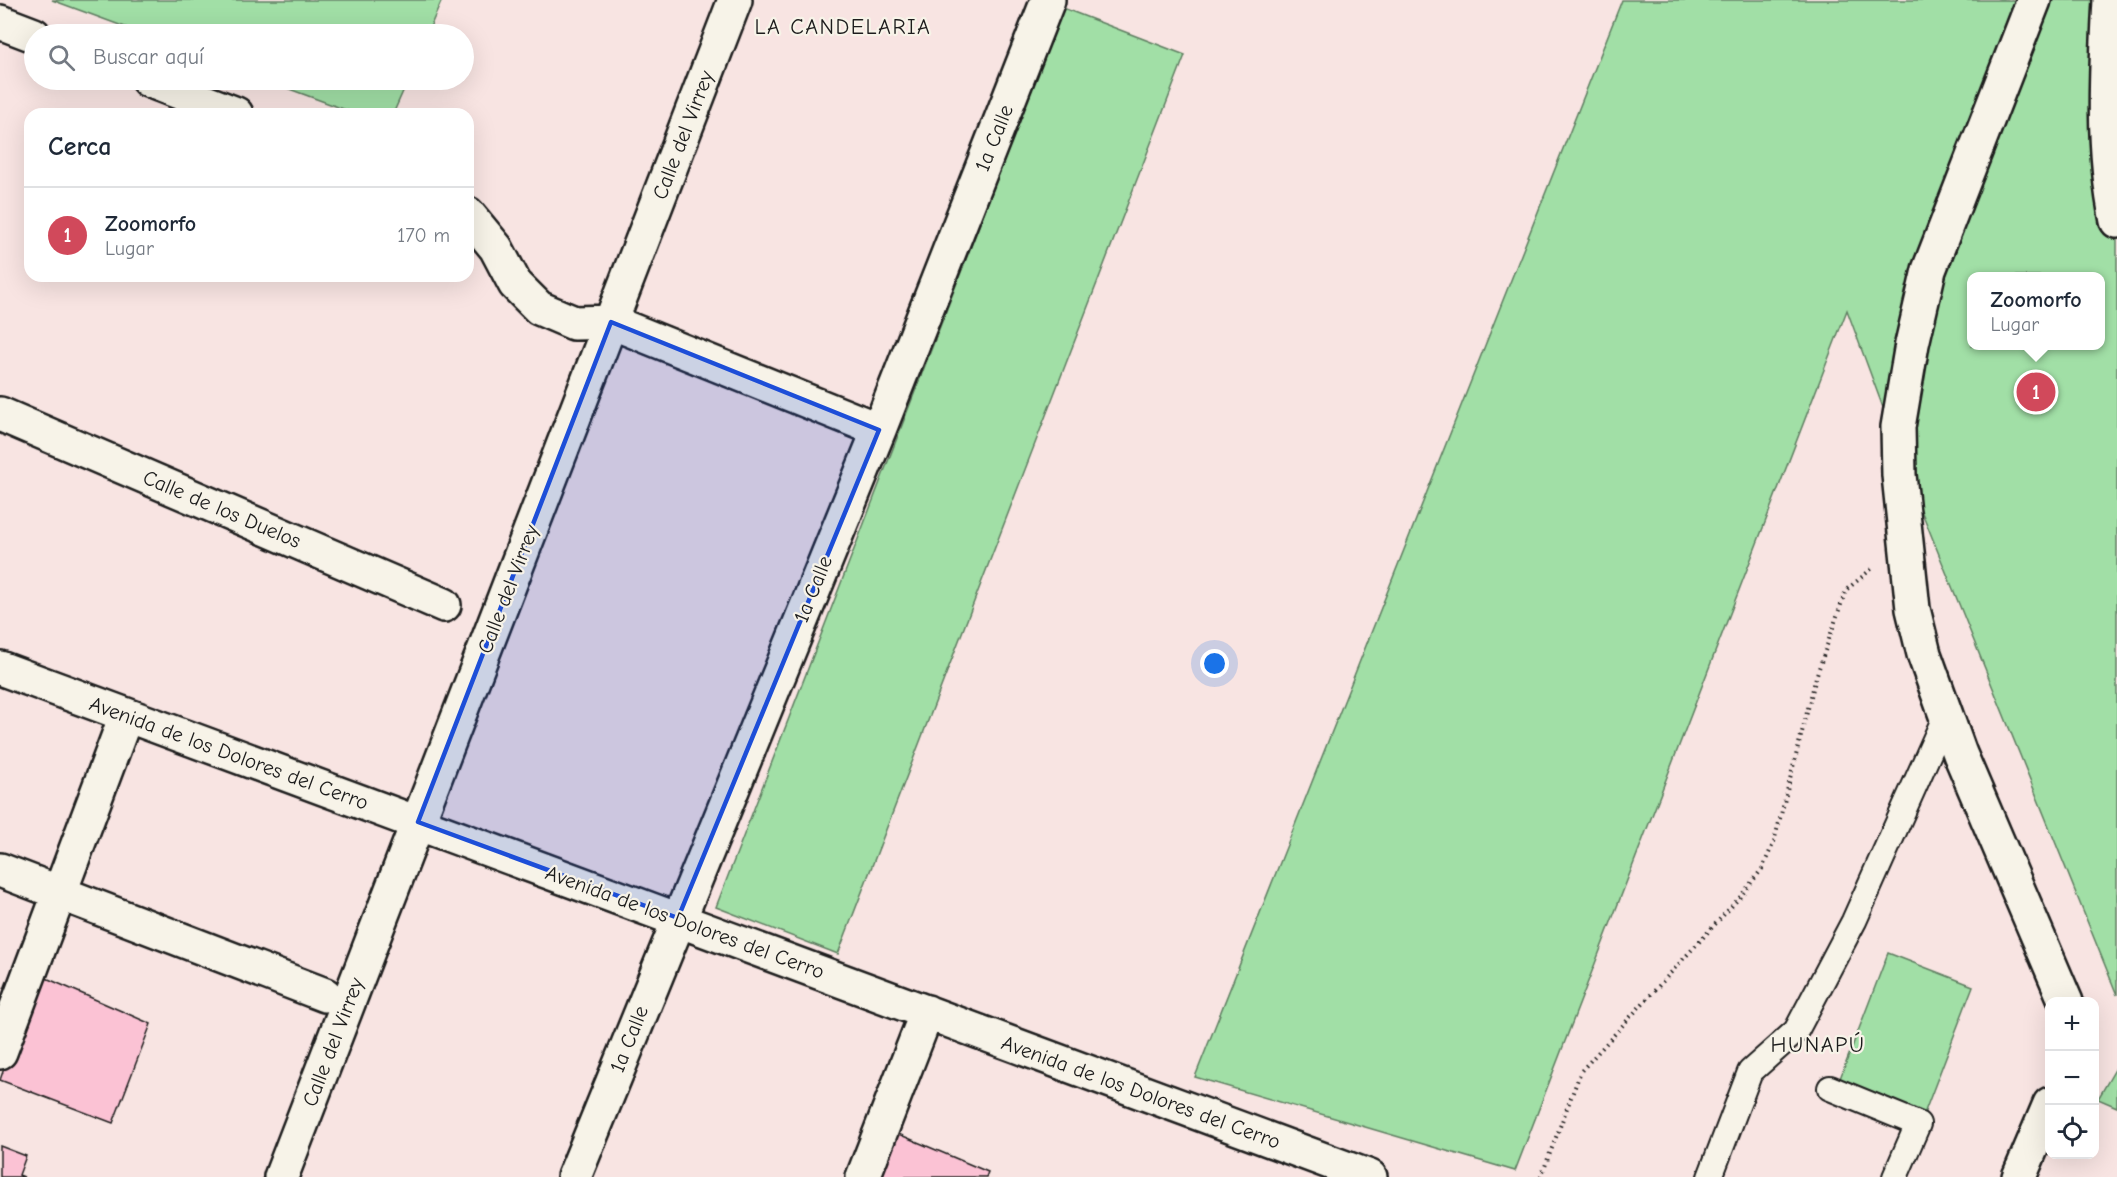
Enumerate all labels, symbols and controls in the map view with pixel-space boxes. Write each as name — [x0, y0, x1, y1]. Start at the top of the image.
district label: LA CANDELARIA — [755, 14, 931, 40]
search box — [24, 24, 474, 90]
icon: search — [45, 41, 78, 74]
text: Buscar aquí — [93, 44, 204, 70]
street label: Calle del Virrey — [647, 67, 719, 203]
street label: 1a Calle — [970, 101, 1018, 175]
text: Cerca — [48, 132, 112, 162]
text: Zoomorfo — [105, 211, 196, 237]
text: 1 — [64, 224, 71, 247]
text: 170 m — [397, 224, 450, 247]
text: Lugar — [105, 237, 154, 260]
popup — [1967, 272, 2105, 350]
text: Zoomorfo — [1990, 287, 2082, 313]
text: Lugar — [1990, 313, 2039, 336]
pin: 1 — [2016, 370, 2056, 414]
street label: Calle de los Duelos — [139, 465, 305, 553]
street label: Calle del Virrey — [472, 521, 544, 657]
street label: 1a Calle — [789, 552, 837, 626]
your location — [1200, 649, 1229, 678]
street label: Avenida de los Dolores del Cerro — [86, 691, 372, 815]
street label: Avenida de los Dolores del Cerro — [542, 860, 828, 984]
street label: Calle del Virrey — [297, 974, 369, 1110]
map controls — [2045, 997, 2099, 1159]
button: + — [2045, 997, 2099, 1051]
street label: 1a Calle — [605, 1002, 653, 1076]
street label: Avenida de los Dolores del Cerro — [998, 1030, 1284, 1154]
district label: HUNAPÚ — [1771, 1032, 1865, 1058]
button: − — [2045, 1051, 2099, 1105]
button: locate — [2045, 1105, 2099, 1159]

